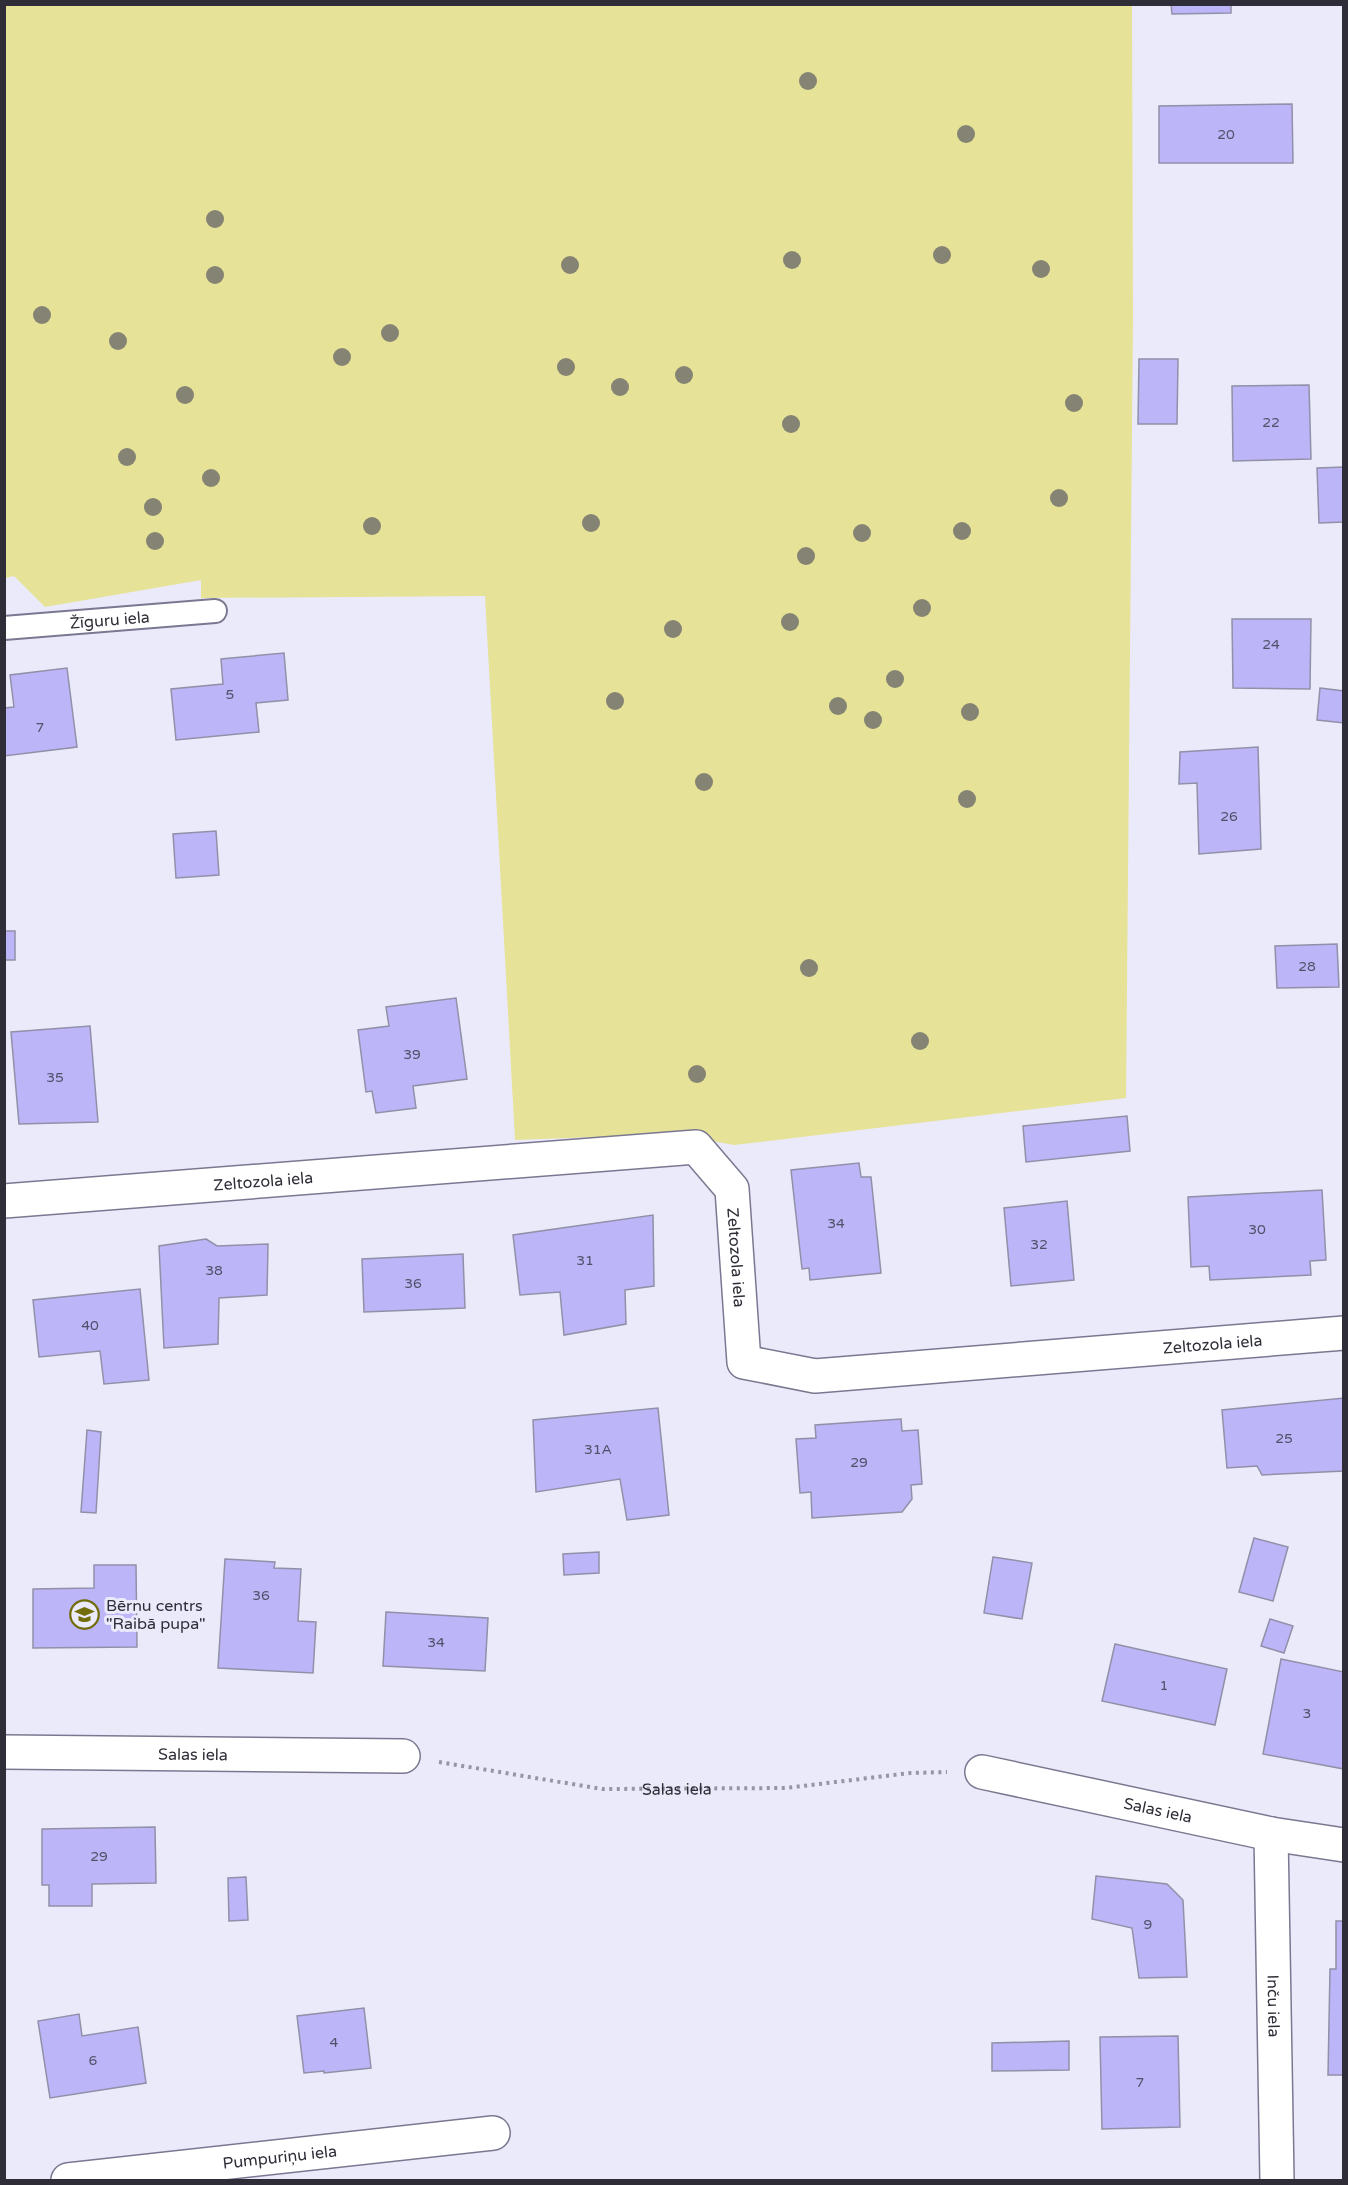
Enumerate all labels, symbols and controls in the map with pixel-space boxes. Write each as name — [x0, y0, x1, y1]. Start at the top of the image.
house number: 20 — [1217, 126, 1235, 143]
house number: 22 — [1262, 414, 1280, 431]
street label: Žīguru iela — [69, 607, 150, 634]
house number: 24 — [1262, 636, 1280, 653]
house number: 5 — [226, 686, 234, 703]
house number: 7 — [36, 719, 44, 736]
house number: 26 — [1220, 808, 1238, 825]
house number: 28 — [1298, 958, 1316, 975]
house number: 39 — [403, 1046, 421, 1063]
house number: 35 — [46, 1069, 64, 1086]
street label: Zeltozola iela — [213, 1168, 314, 1196]
street label: Zeltozola iela — [722, 1207, 749, 1308]
house number: 34 — [827, 1215, 845, 1232]
house number: 30 — [1248, 1221, 1266, 1238]
house number: 32 — [1030, 1236, 1048, 1253]
house number: 31 — [576, 1252, 594, 1269]
house number: 38 — [205, 1262, 223, 1279]
house number: 36 — [404, 1275, 422, 1292]
house number: 40 — [81, 1317, 99, 1334]
street label: Zeltozola iela — [1162, 1331, 1263, 1359]
house number: 25 — [1275, 1430, 1293, 1447]
house number: 31A — [584, 1441, 612, 1458]
house number: 29 — [850, 1454, 868, 1471]
house number: 36 — [252, 1587, 270, 1604]
place label: Bērnu centrs "Raibā pupa" — [106, 1596, 206, 1634]
school or university icon: Bērnu centrs "Raibā pupa" — [69, 1598, 101, 1630]
house number: 34 — [427, 1634, 445, 1651]
house number: 1 — [1160, 1677, 1168, 1694]
house number: 3 — [1303, 1705, 1311, 1722]
street label: Salas iela — [158, 1745, 228, 1765]
street label: Salas iela — [642, 1779, 712, 1800]
street label: Salas iela — [1122, 1794, 1194, 1828]
house number: 29 — [90, 1848, 108, 1865]
house number: 9 — [1144, 1916, 1152, 1933]
street label: Inču iela — [1262, 1975, 1284, 2037]
house number: 4 — [330, 2034, 339, 2051]
house number: 6 — [89, 2052, 98, 2069]
house number: 7 — [1136, 2074, 1144, 2091]
street label: Pumpuriņu iela — [222, 2141, 338, 2174]

